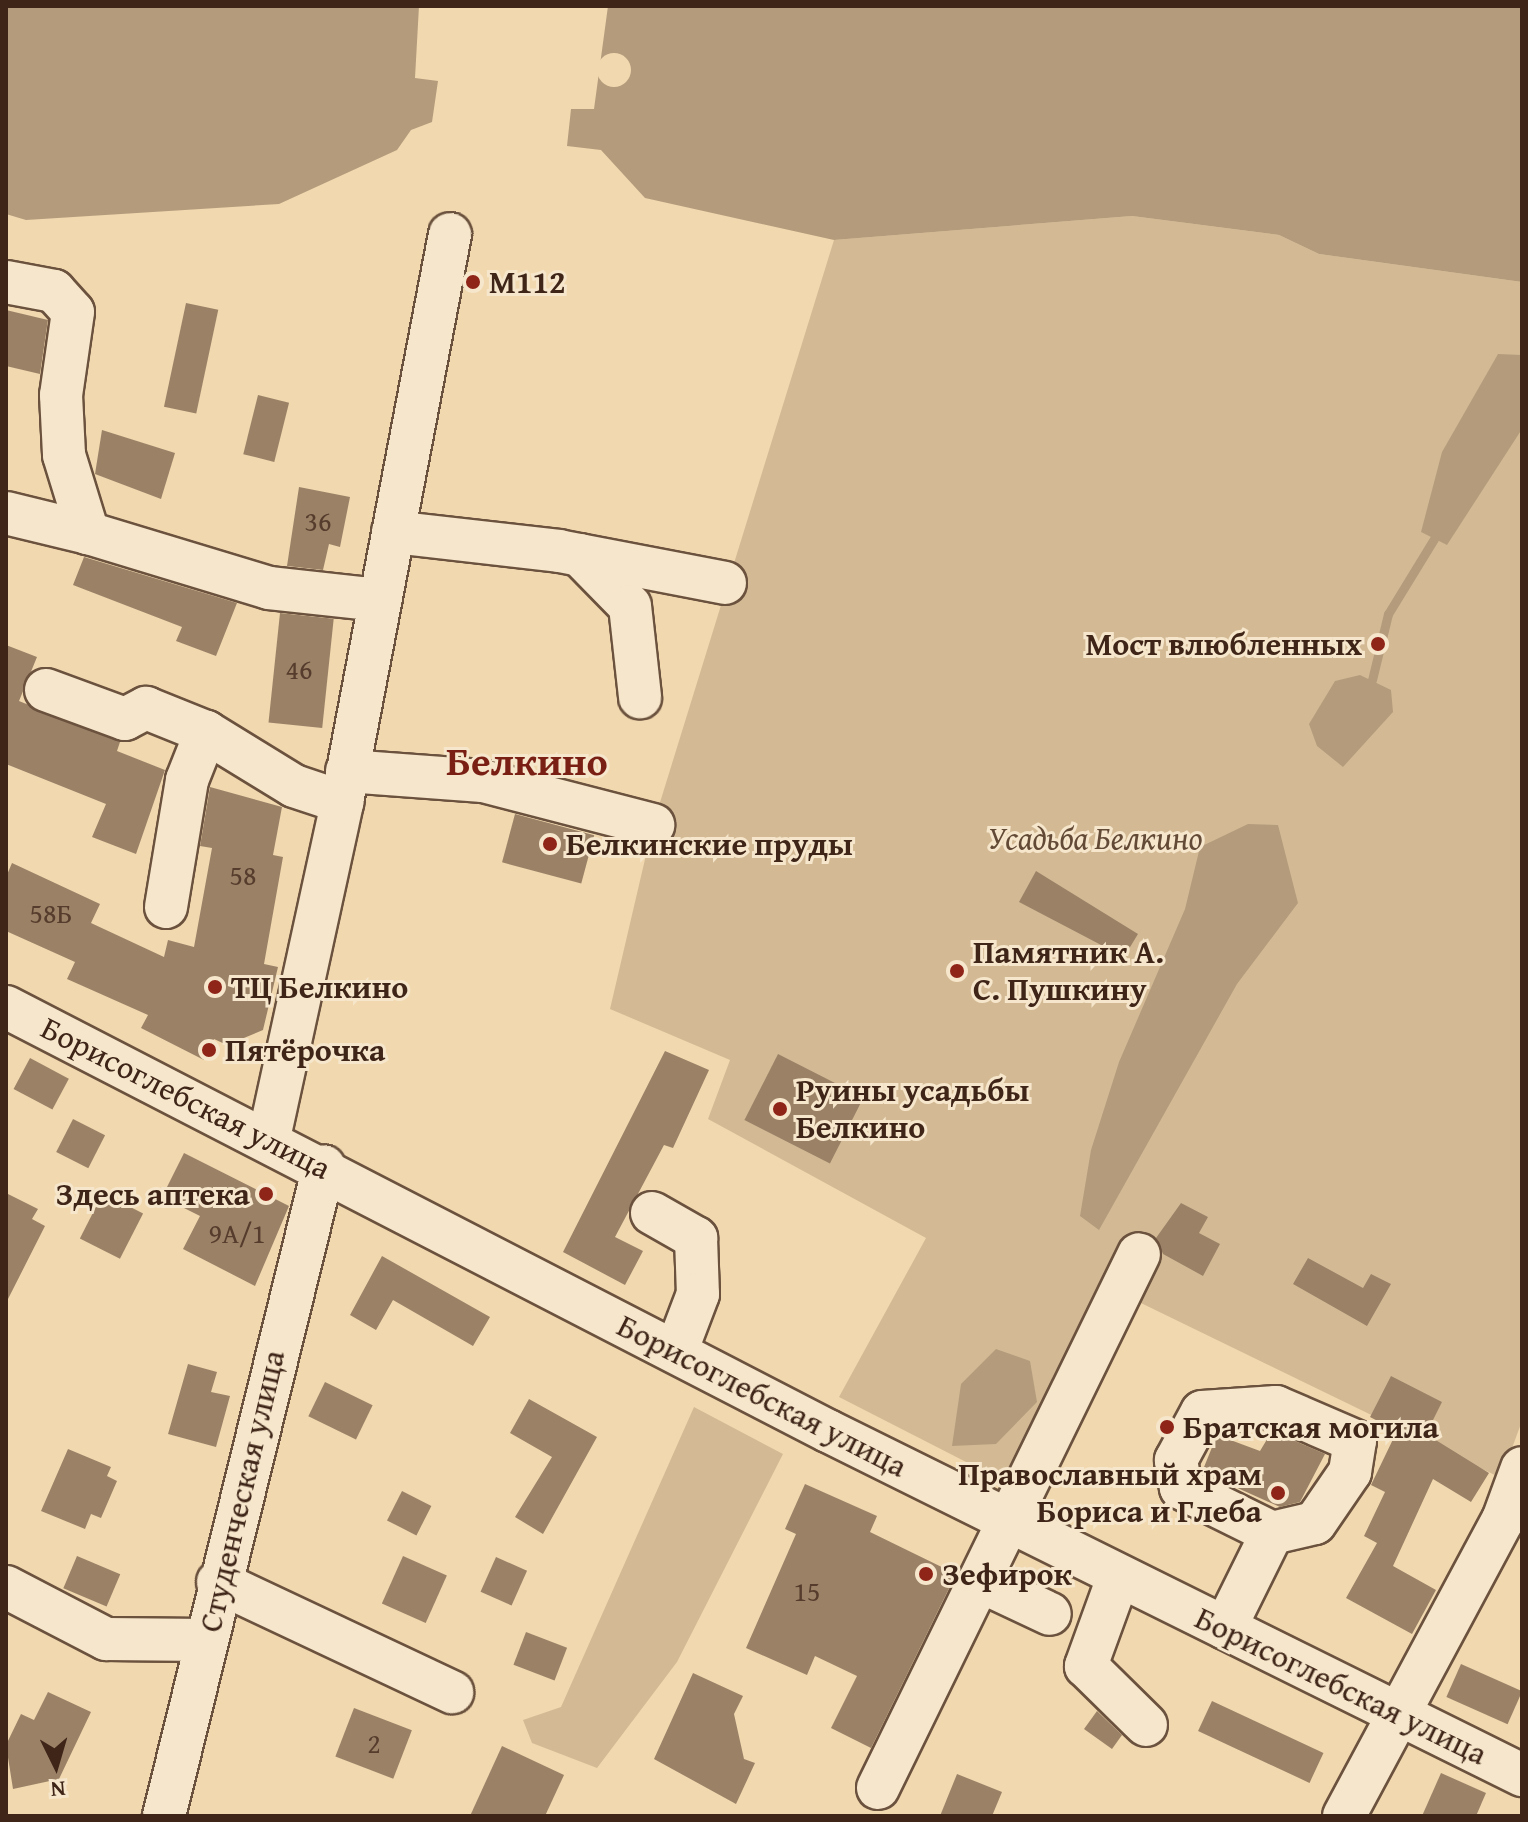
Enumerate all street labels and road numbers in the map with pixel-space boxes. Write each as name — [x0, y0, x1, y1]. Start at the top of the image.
street label: Борисоглебская улица — [35, 1008, 337, 1188]
street label: Борисоглебская улица — [611, 1306, 913, 1486]
street label: Студенческая улица — [191, 1346, 293, 1636]
street label: Борисоглебская улица — [1189, 1599, 1493, 1773]

